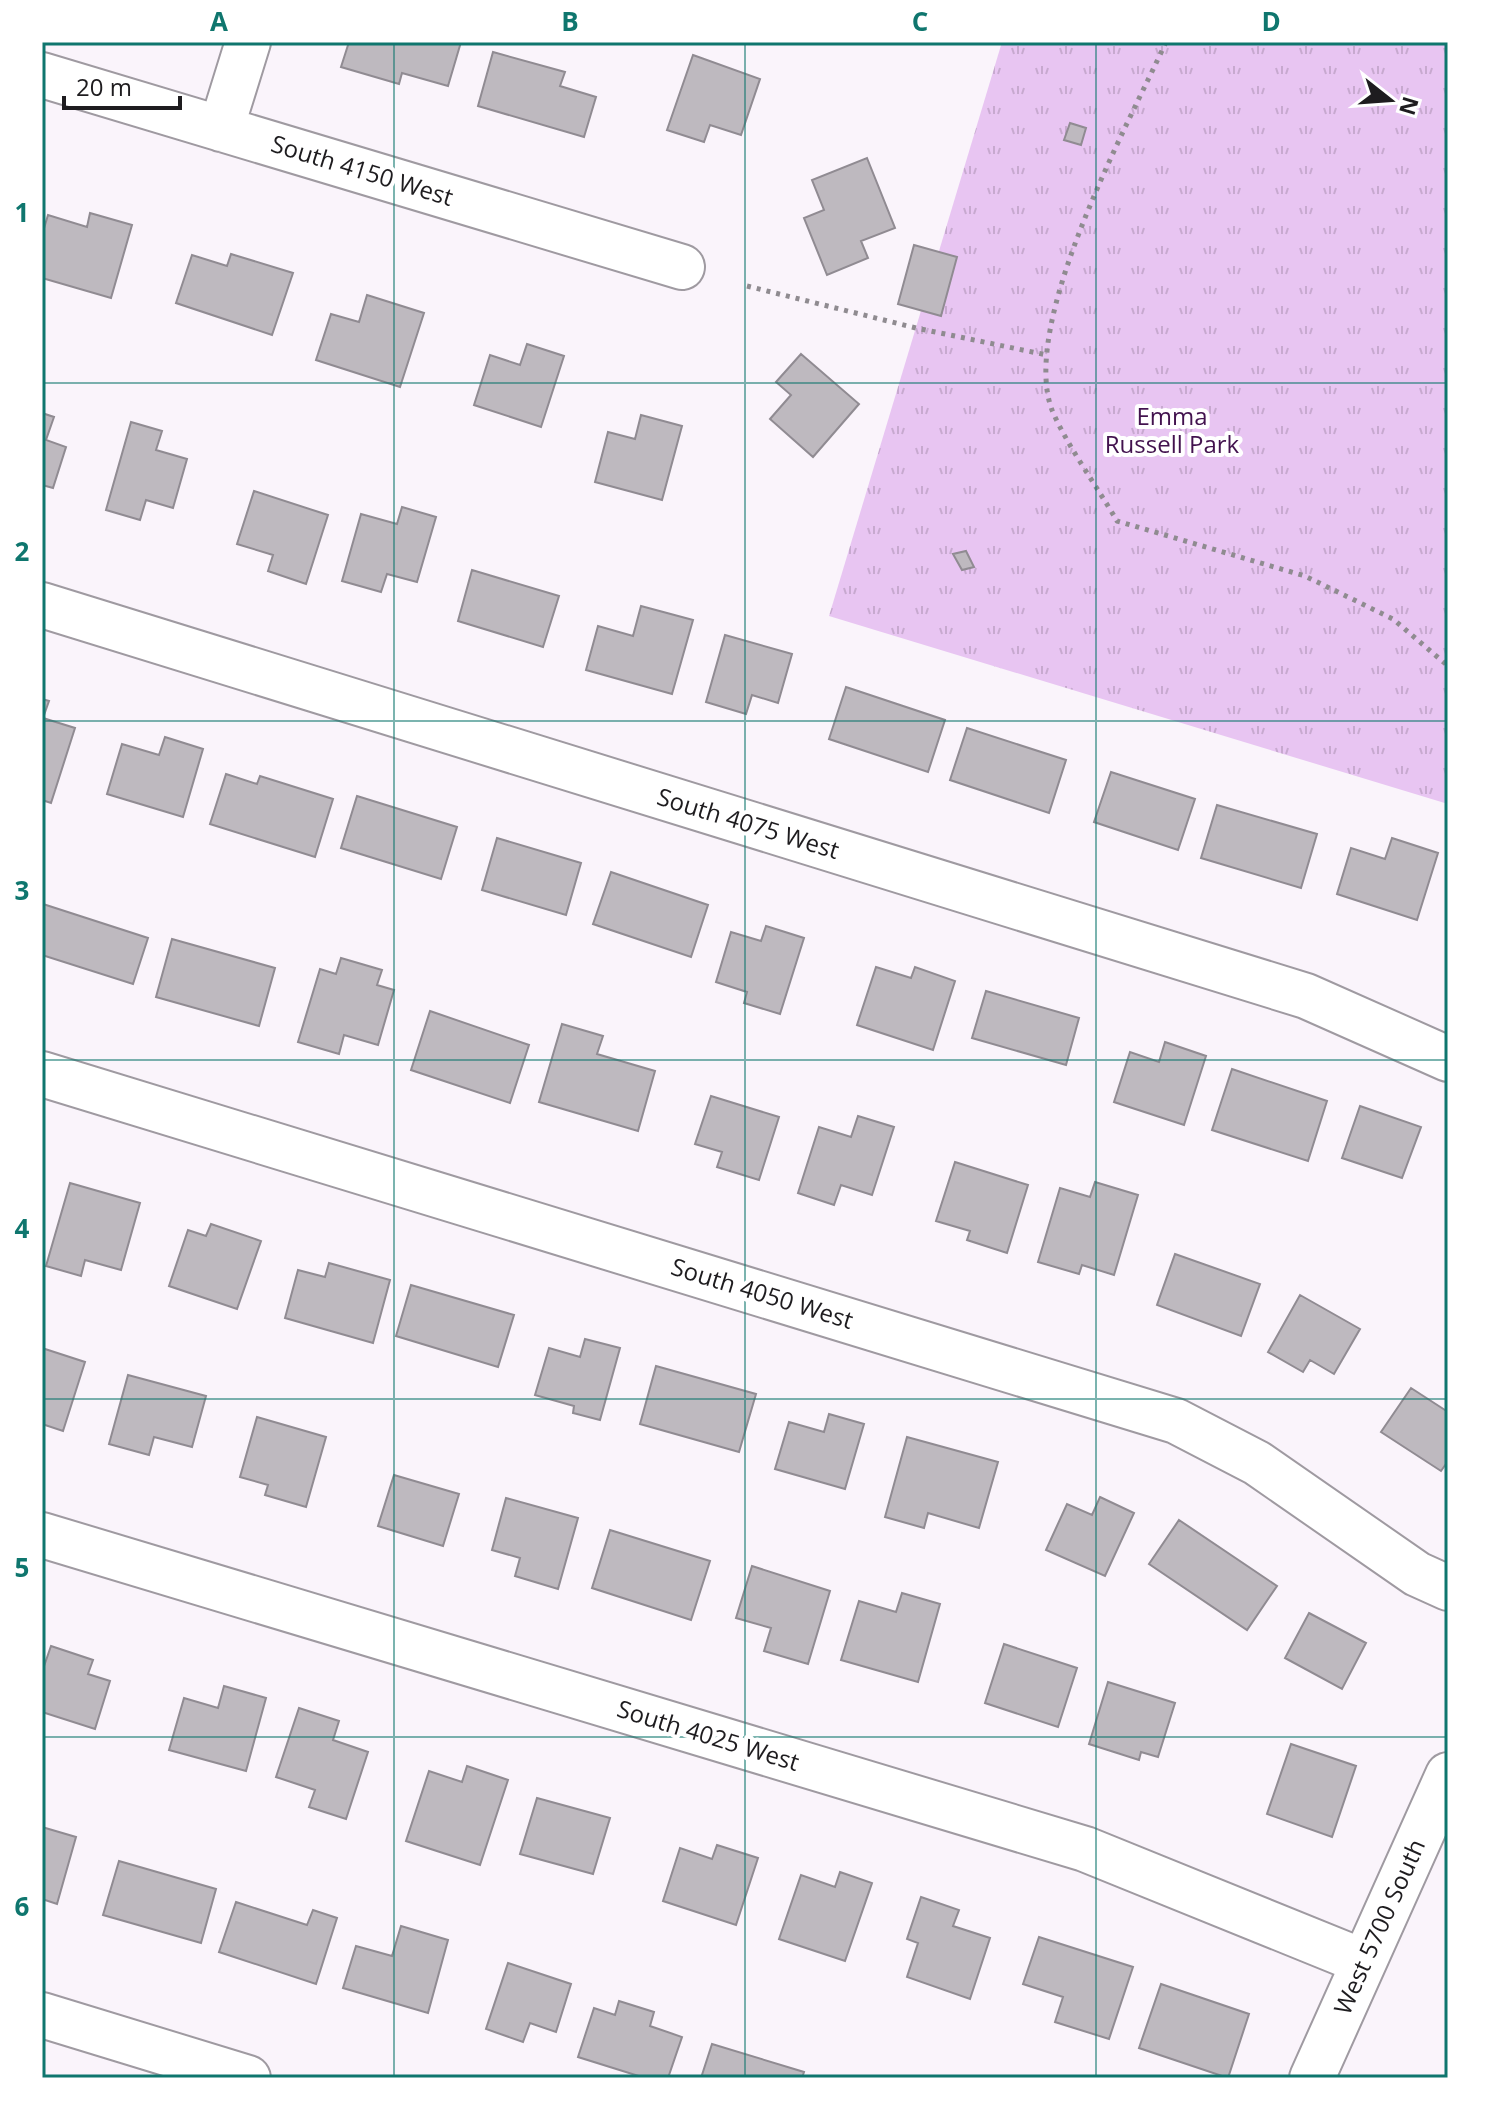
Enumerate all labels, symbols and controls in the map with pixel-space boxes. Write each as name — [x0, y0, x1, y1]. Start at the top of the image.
text: A — [210, 3, 228, 39]
text: B — [561, 3, 579, 39]
text: C — [912, 3, 928, 39]
text: D — [1261, 3, 1281, 39]
scale bar — [64, 60, 180, 110]
north arrow — [1350, 60, 1430, 140]
text: 20 m — [76, 70, 132, 103]
text: N — [1393, 93, 1427, 119]
street label: South 4150 West — [267, 126, 457, 213]
text: 1 — [15, 194, 29, 230]
park label: Emma Russell Park — [1105, 399, 1240, 460]
text: 2 — [15, 533, 30, 569]
street label: South 4075 West — [653, 779, 843, 866]
text: 3 — [15, 872, 29, 908]
text: 4 — [15, 1210, 30, 1246]
street label: South 4050 West — [667, 1249, 857, 1336]
text: 5 — [15, 1549, 29, 1585]
street label: South 4025 West — [613, 1691, 803, 1778]
street label: West 5700 South — [1325, 1834, 1432, 2019]
text: 6 — [15, 1888, 30, 1924]

